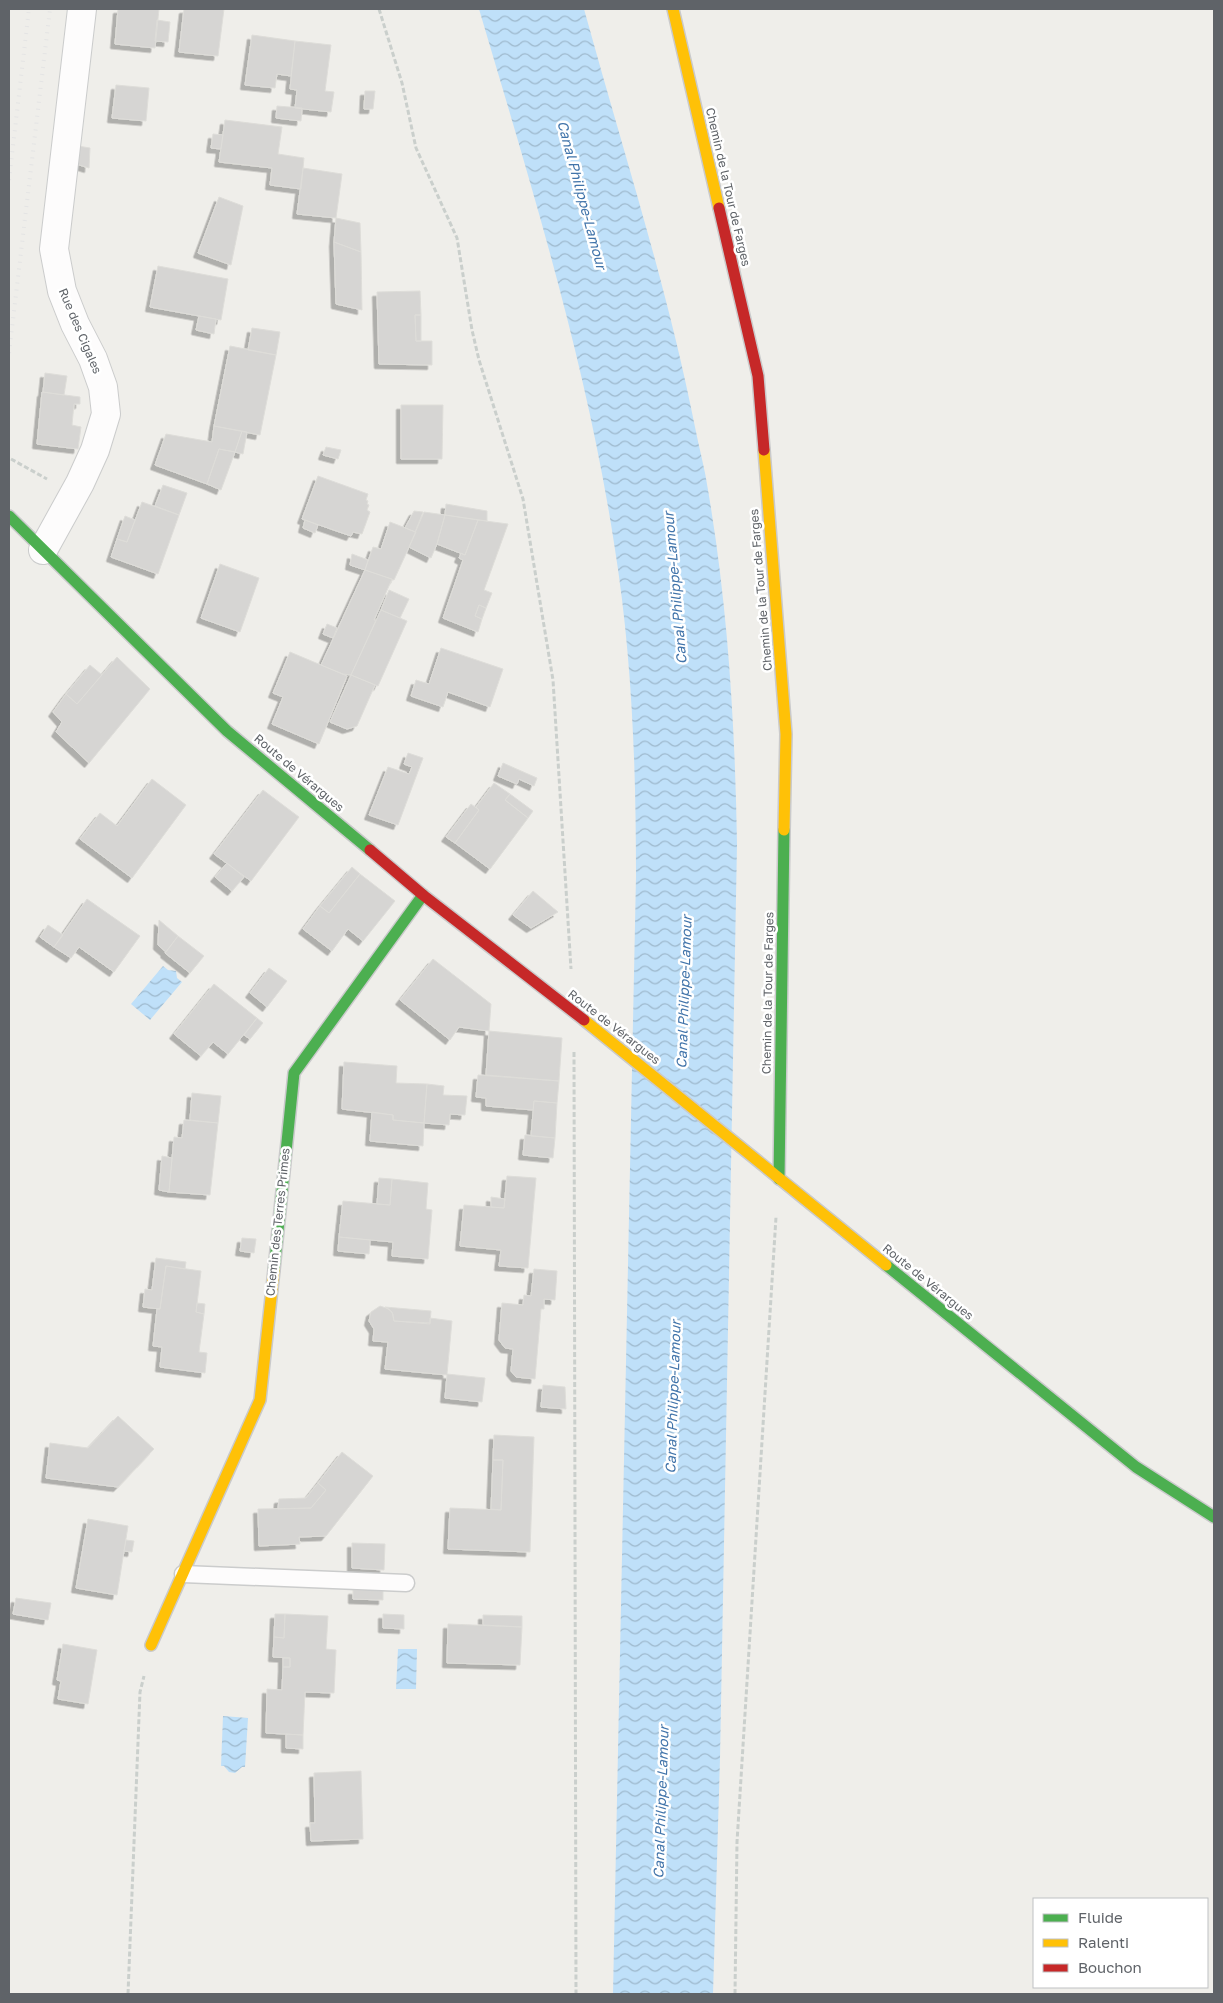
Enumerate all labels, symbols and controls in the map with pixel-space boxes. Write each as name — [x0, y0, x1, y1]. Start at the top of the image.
street label: Chemin de la Tour de Farges — [703, 106, 754, 268]
water label: Canal Philippe-Lamour — [554, 119, 611, 273]
street label: Rue des Cigales — [56, 286, 105, 376]
street label: Chemin de la Tour de Farges — [746, 508, 775, 672]
water label: Canal Philippe-Lamour — [659, 509, 690, 665]
street label: Route de Vérargues — [251, 731, 347, 815]
street label: Chemin de la Tour de Farges — [759, 912, 776, 1074]
water label: Canal Philippe-Lamour — [672, 913, 695, 1069]
street label: Route de Vérargues — [565, 986, 663, 1067]
street label: Chemin des Terres Primes — [262, 1147, 293, 1297]
street label: Route de Vérargues — [880, 1240, 977, 1323]
water label: Canal Philippe-Lamour — [661, 1318, 684, 1474]
water label: Canal Philippe-Lamour — [649, 1723, 672, 1879]
legend — [1033, 1898, 1208, 1988]
text: Fluide — [1078, 1908, 1123, 1926]
text: Ralenti — [1078, 1933, 1129, 1951]
text: Bouchon — [1078, 1958, 1142, 1976]

